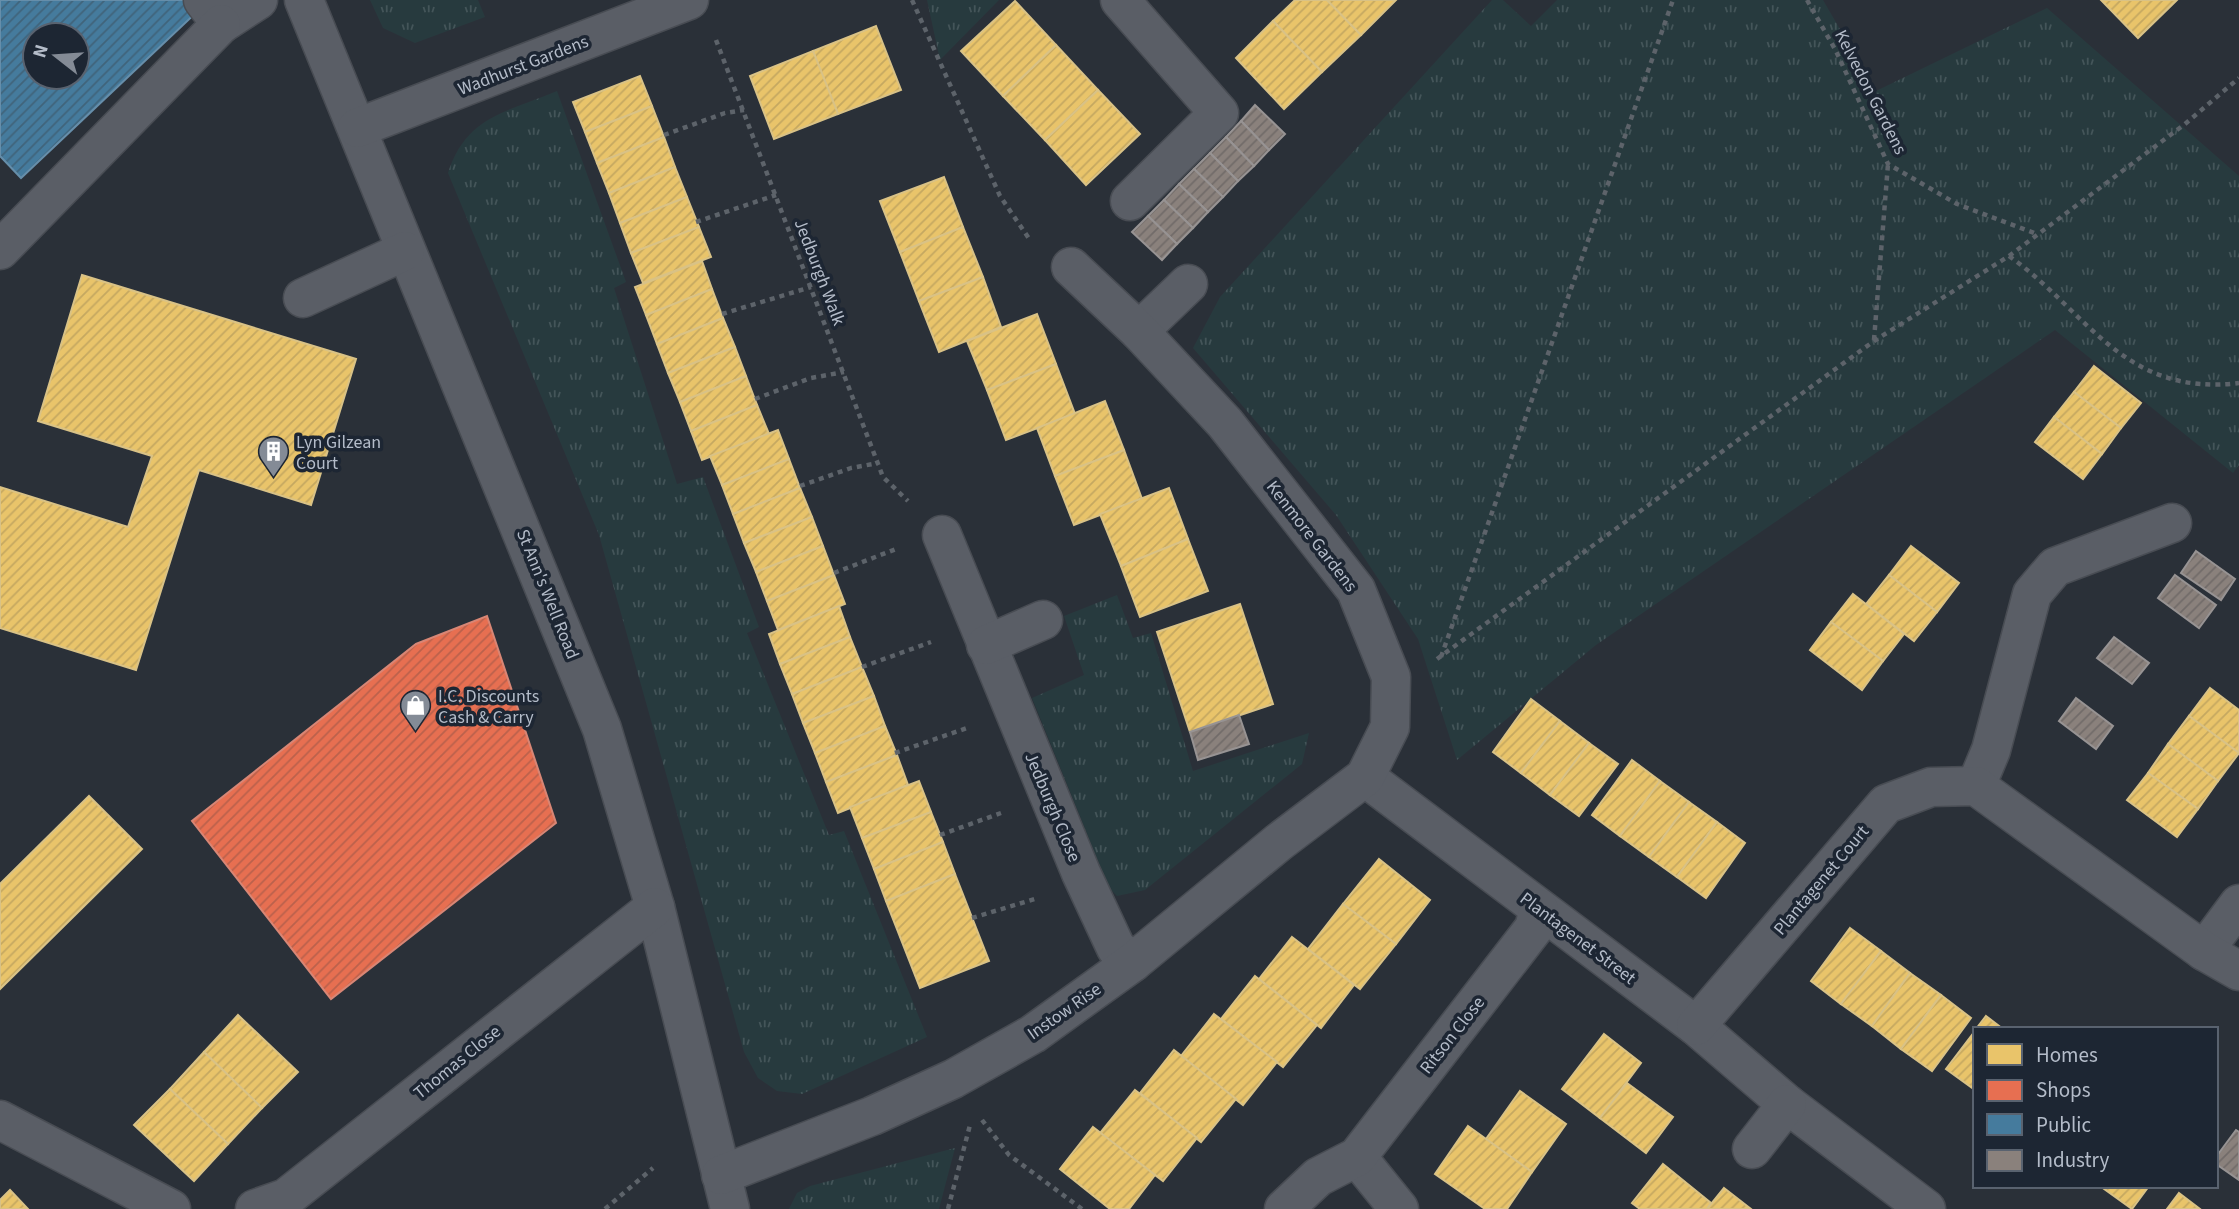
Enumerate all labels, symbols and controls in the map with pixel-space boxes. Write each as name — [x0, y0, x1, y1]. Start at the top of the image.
north arrow — [21, 21, 91, 91]
street label: Kelvedon Gardens — [1828, 26, 1913, 159]
street label: Wadhurst Gardens — [454, 29, 592, 102]
text: N — [26, 41, 56, 61]
street label: Jedburgh Walk — [788, 215, 851, 329]
place label: Lyn Gilzean Court — [296, 430, 381, 476]
building icon: Lyn Gilzean Court — [256, 435, 290, 479]
street label: Kenmore Gardens — [1260, 475, 1363, 597]
street label: St Ann's Well Road — [510, 525, 585, 663]
place label: I.C. Discounts Cash & Carry — [438, 684, 539, 730]
shop icon: I.C. Discounts Cash & Carry — [398, 689, 432, 733]
street label: Jedburgh Close — [1018, 749, 1087, 866]
street label: Plantagenet Court — [1768, 820, 1875, 941]
street label: Plantagenet Street — [1514, 886, 1641, 990]
street label: Instow Rise — [1022, 977, 1106, 1046]
street label: Ritson Close — [1414, 991, 1491, 1079]
street label: Thomas Close — [408, 1019, 506, 1105]
legend — [1973, 1027, 2218, 1188]
text: Homes — [2036, 1040, 2098, 1070]
text: Shops — [2036, 1075, 2091, 1105]
text: Public — [2036, 1110, 2091, 1140]
text: Industry — [2036, 1145, 2109, 1175]

